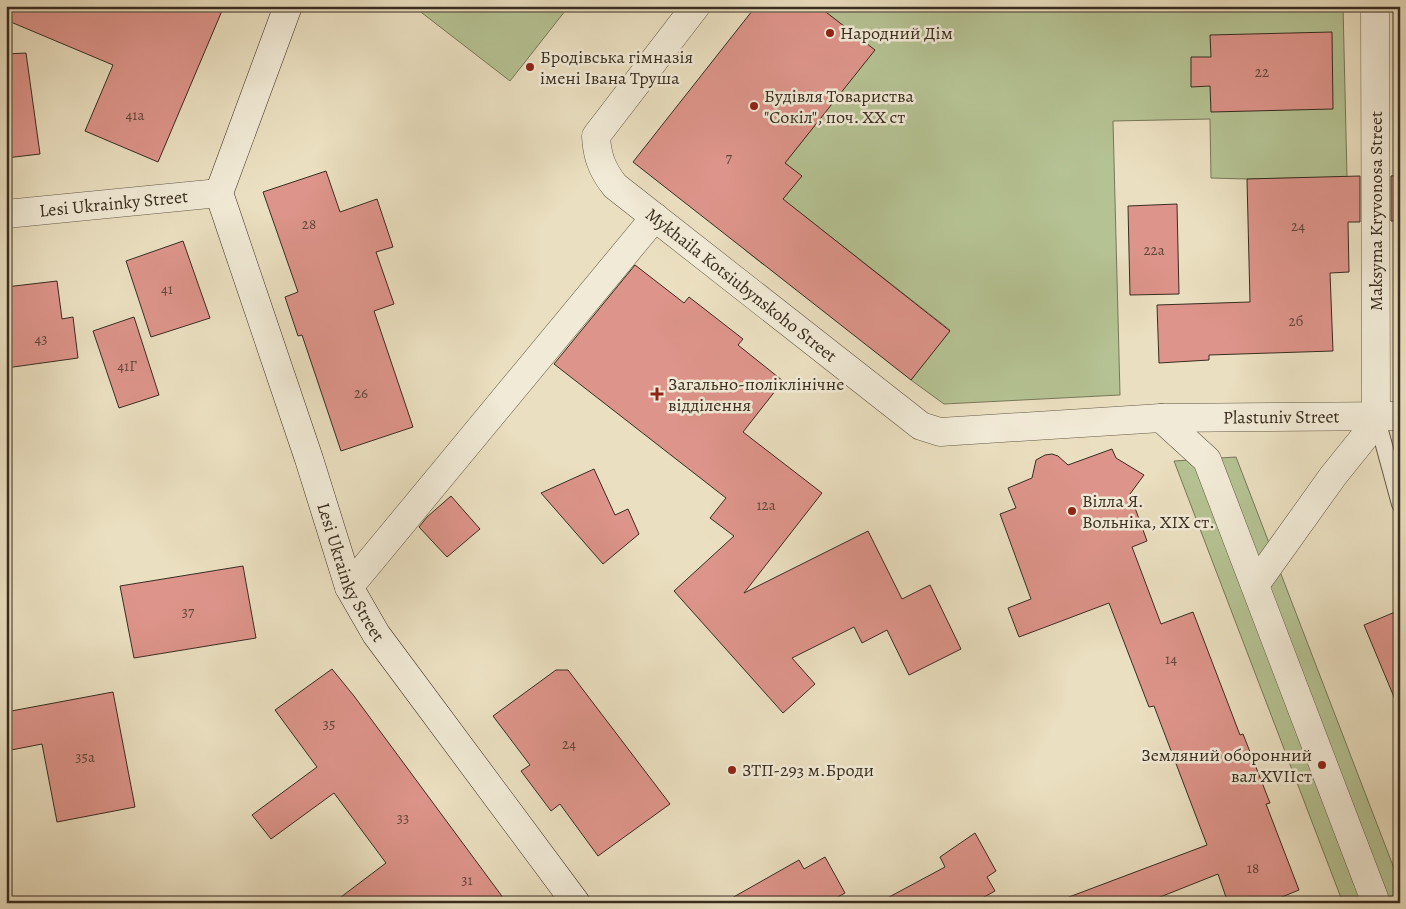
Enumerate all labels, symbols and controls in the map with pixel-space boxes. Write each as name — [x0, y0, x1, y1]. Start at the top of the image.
place label: Народний Дім — [840, 21, 953, 45]
marker: Народний Дім — [824, 27, 836, 39]
place label: Бродівська гімназія імені Івана Труша — [540, 45, 693, 90]
marker: Бродівська гімназія імені Івана Труша — [524, 61, 536, 73]
house number: 22 — [1255, 62, 1269, 82]
place label: Будівля Товариства "Сокіл", поч. ХХ ст — [764, 84, 915, 129]
marker: Будівля Товариства "Сокіл", поч. ХХ ст — [748, 100, 760, 112]
house number: 41а — [126, 105, 145, 125]
street label: Maksyma Kryvonosa Street — [1364, 111, 1388, 311]
house number: 7 — [726, 148, 733, 168]
street label: Lesi Ukrainky Street — [38, 184, 189, 223]
street label: Mykhaila Kotsiubynskoho Street — [641, 202, 842, 368]
house number: 28 — [302, 214, 316, 234]
house number: 24 — [1291, 216, 1305, 236]
house number: 22а — [1143, 240, 1165, 260]
house number: 41 — [161, 279, 173, 299]
house number: 2б — [1288, 311, 1304, 331]
house number: 43 — [34, 329, 48, 349]
house number: 41Г — [117, 356, 137, 376]
place label: Загально-поліклінічне відділення — [668, 372, 844, 417]
house number: 26 — [354, 383, 368, 403]
marker: Загально-поліклінічне відділення — [650, 387, 664, 401]
street label: Plastuniv Street — [1223, 405, 1340, 429]
place label: Вілла Я. Вольніка, XIX ст. — [1082, 489, 1215, 534]
house number: 12а — [756, 495, 776, 515]
street label: Lesi Ukrainky Street — [311, 500, 390, 647]
marker: Вілла Я. Вольніка, XIX ст. — [1066, 505, 1078, 517]
house number: 37 — [182, 602, 195, 622]
house number: 14 — [1165, 649, 1177, 669]
house number: 35 — [323, 714, 335, 734]
house number: 24 — [562, 734, 576, 754]
place label: Земляний оборонний вал XVIIст — [1141, 743, 1312, 788]
house number: 35а — [75, 747, 95, 767]
place label: ЗТП-293 м.Броди — [742, 758, 874, 782]
marker: Земляний оборонний вал XVIIст — [1316, 759, 1328, 771]
marker: ЗТП-293 м.Броди — [726, 764, 738, 776]
house number: 33 — [397, 808, 409, 828]
house number: 18 — [1247, 858, 1259, 878]
house number: 31 — [461, 870, 473, 890]

